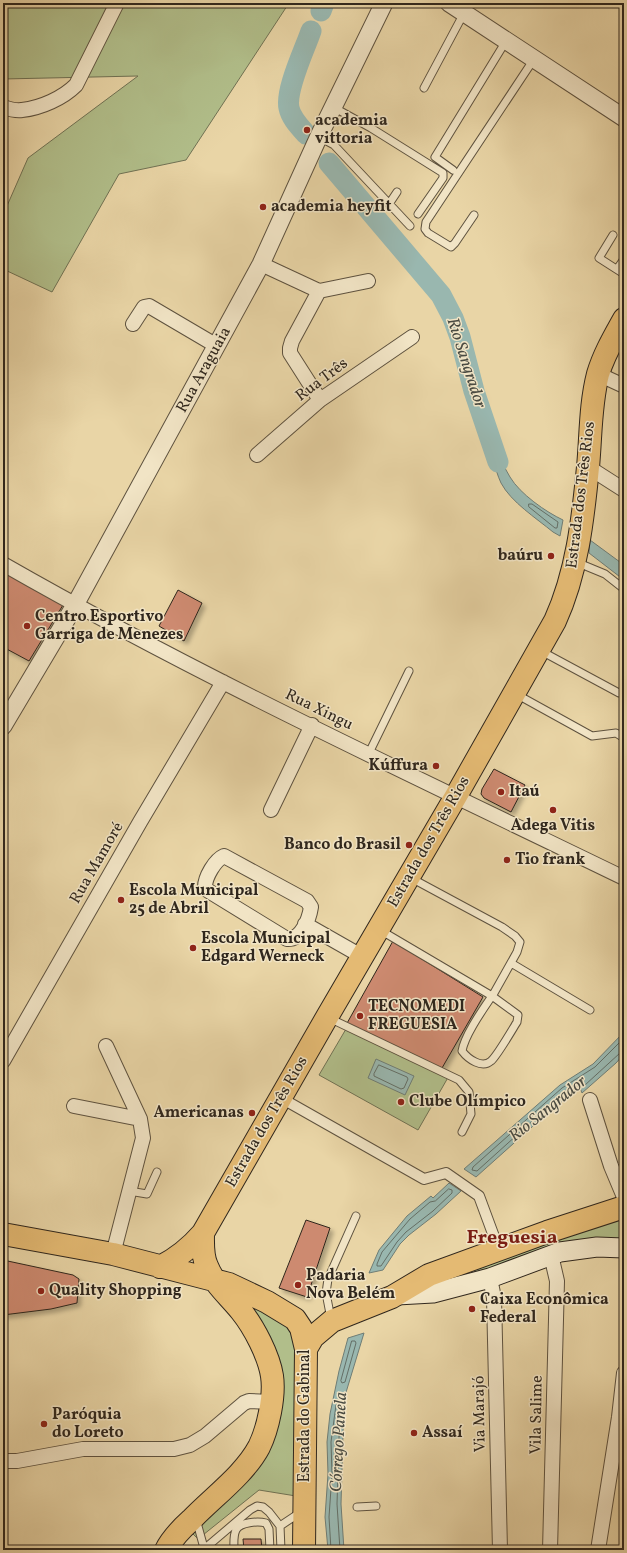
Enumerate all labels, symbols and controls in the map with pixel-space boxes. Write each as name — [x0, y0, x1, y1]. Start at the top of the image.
place label: academia vittoria — [315, 110, 388, 150]
marker: academia vittoria — [302, 125, 312, 135]
place label: academia heyfit — [271, 196, 392, 218]
marker: academia heyfit — [258, 202, 268, 212]
water label: Rio Sangrador — [441, 315, 492, 412]
street label: Rua Araguaia — [171, 323, 237, 417]
street label: Rua Três — [291, 353, 353, 407]
street label: Estrada dos Três Rios — [561, 420, 601, 570]
place label: baúru — [498, 545, 543, 567]
marker: baúru — [546, 551, 556, 561]
place label: Centro Esportivo Garriga de Menezes — [35, 606, 183, 646]
marker: Centro Esportivo Garriga de Menezes — [22, 621, 32, 631]
street label: Rua Xingu — [281, 684, 357, 736]
place label: Kúffura — [369, 755, 428, 777]
marker: Kúffura — [431, 761, 441, 771]
street label: Estrada dos Três Rios — [382, 772, 476, 912]
place label: Itaú — [509, 781, 540, 803]
marker: Itaú — [496, 787, 506, 797]
marker: Adega Vitis — [548, 805, 558, 815]
place label: Adega Vitis — [511, 815, 595, 837]
street label: Rua Mamoré — [65, 818, 129, 908]
place label: Banco do Brasil — [284, 834, 402, 856]
marker: Banco do Brasil — [404, 840, 414, 850]
place label: Tio frank — [515, 849, 586, 871]
marker: Tio frank — [502, 855, 512, 865]
place label: Escola Municipal 25 de Abril — [129, 880, 259, 920]
marker: Escola Municipal 25 de Abril — [116, 895, 126, 905]
place label: Escola Municipal Edgard Werneck — [201, 928, 331, 968]
marker: Escola Municipal Edgard Werneck — [188, 943, 198, 953]
place label: TECNOMEDI FREGUESIA — [368, 996, 465, 1036]
marker: TECNOMEDI FREGUESIA — [355, 1011, 365, 1021]
street label: Estrada dos Três Rios — [220, 1052, 314, 1192]
water label: Rio Sangrador — [504, 1070, 592, 1148]
place label: Clube Olímpico — [409, 1091, 526, 1113]
marker: Clube Olímpico — [396, 1097, 406, 1107]
place label: Americanas — [153, 1102, 244, 1124]
marker: Americanas — [247, 1108, 257, 1118]
district label: Freguesia — [466, 1224, 558, 1252]
place label: Padaria Nova Belém — [306, 1265, 395, 1305]
place label: Quality Shopping — [49, 1280, 182, 1302]
marker: Padaria Nova Belém — [293, 1280, 303, 1290]
marker: Quality Shopping — [36, 1286, 46, 1296]
place label: Caixa Econômica Federal — [480, 1289, 609, 1329]
marker: Caixa Econômica Federal — [467, 1304, 477, 1314]
street label: Estrada do Gabinal — [294, 1349, 316, 1483]
street label: Via Marajó — [468, 1375, 492, 1453]
street label: Vila Salime — [525, 1375, 549, 1455]
water label: Córrego Panela — [325, 1391, 353, 1493]
place label: Paróquia do Loreto — [52, 1404, 124, 1444]
marker: Paróquia do Loreto — [39, 1419, 49, 1429]
place label: Assaí — [422, 1422, 463, 1444]
marker: Assaí — [409, 1428, 419, 1438]

